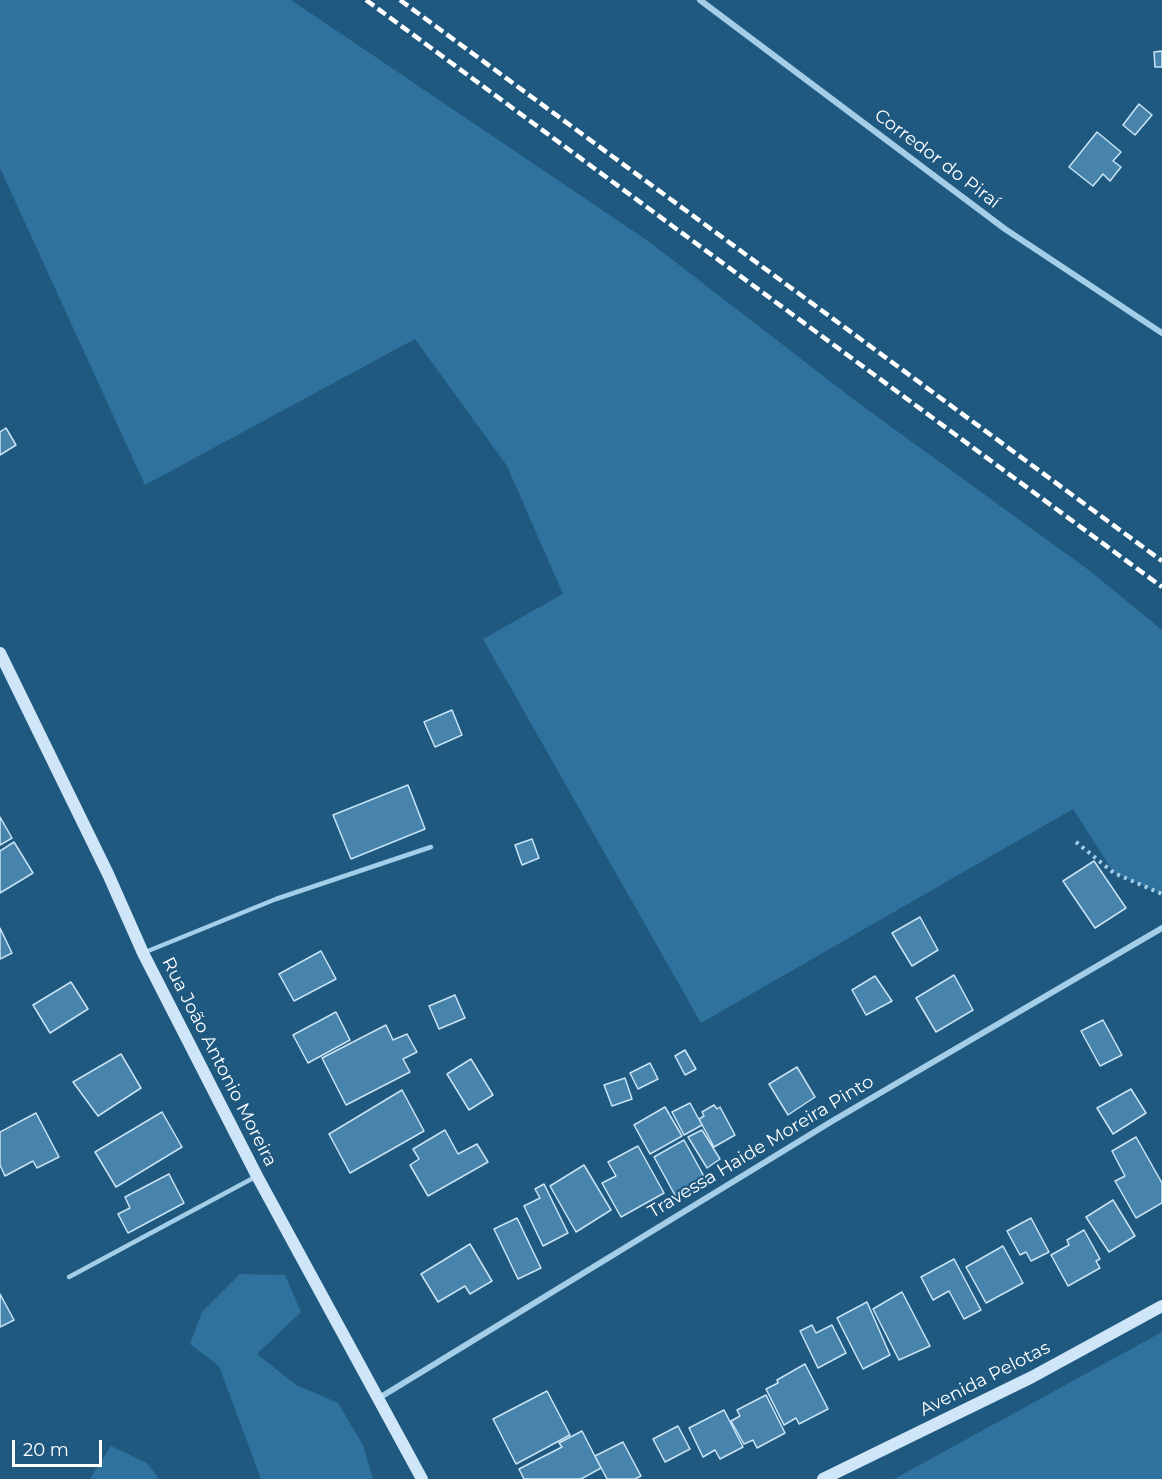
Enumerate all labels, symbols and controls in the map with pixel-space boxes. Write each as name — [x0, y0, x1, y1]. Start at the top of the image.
street label: Corredor do Piraí — [870, 105, 1004, 213]
street label: Rua João Antonio Moreira — [157, 954, 281, 1170]
street label: Travessa Haide Moreira Pinto — [644, 1071, 878, 1223]
street label: Avenida Pelotas — [916, 1337, 1054, 1421]
scale bar — [15, 1428, 105, 1466]
text: 20 m — [23, 1439, 69, 1461]

